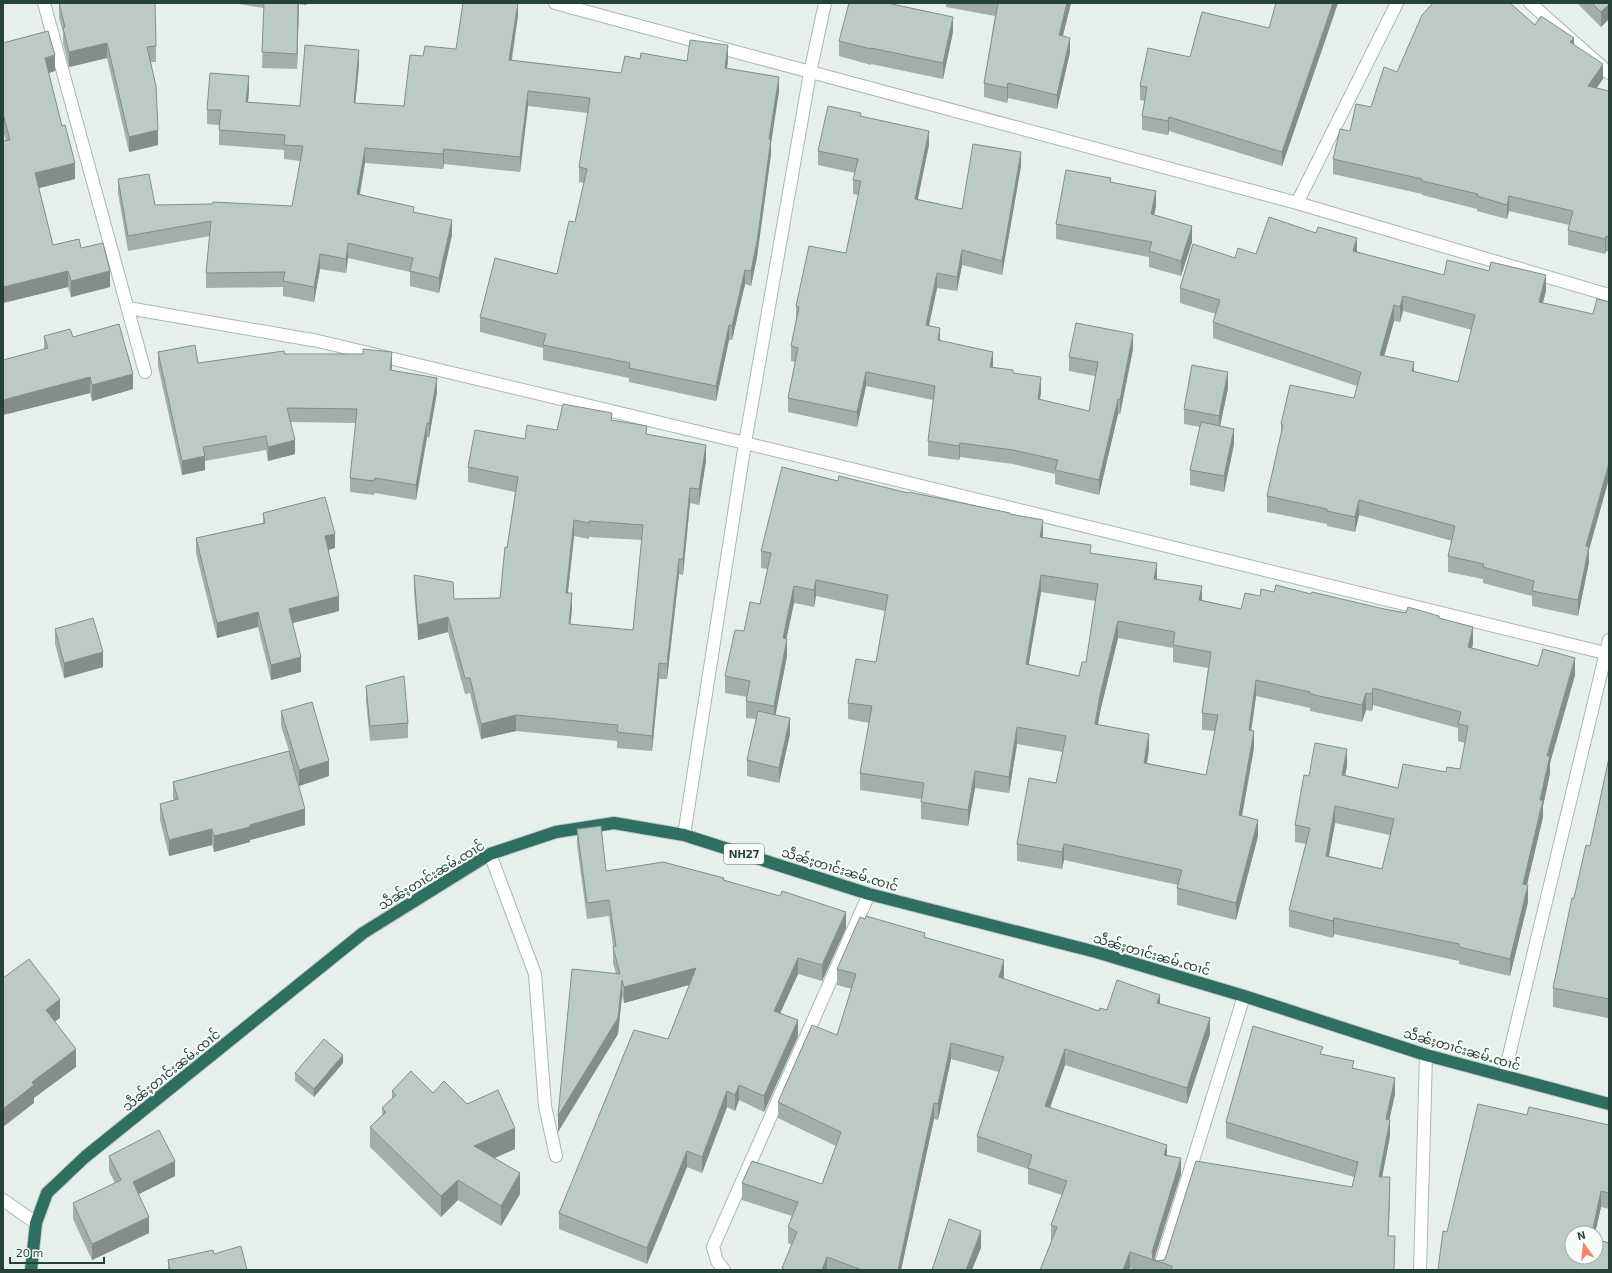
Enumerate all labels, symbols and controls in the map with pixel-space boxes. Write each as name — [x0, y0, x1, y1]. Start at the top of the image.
street label: သဵၼ်ႈတၢင်းၼမ်ႉၸၢင် — [375, 837, 487, 913]
road number: NH27 — [724, 844, 764, 864]
street label: သဵၼ်ႈတၢင်းၼမ်ႉၸၢင် — [780, 844, 900, 894]
street label: သဵၼ်ႈတၢင်းၼမ်ႉၸၢင် — [1092, 930, 1212, 978]
street label: သဵၼ်ႈတၢင်းၼမ်ႉၸၢင် — [1402, 1025, 1522, 1073]
street label: သဵၼ်ႈတၢင်းၼမ်ႉၸၢင် — [119, 1026, 223, 1114]
north arrow — [1564, 1225, 1604, 1265]
text: N — [1576, 1228, 1587, 1242]
scale bar — [10, 1239, 104, 1265]
text: 20 m — [16, 1245, 43, 1259]

